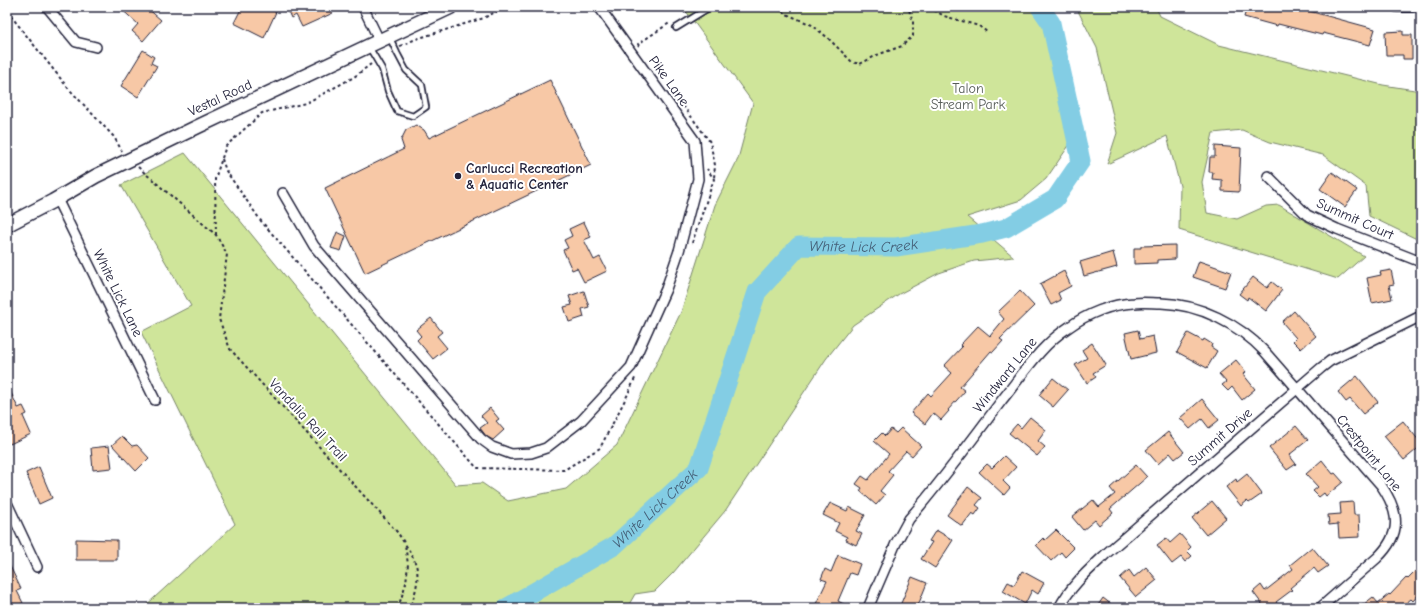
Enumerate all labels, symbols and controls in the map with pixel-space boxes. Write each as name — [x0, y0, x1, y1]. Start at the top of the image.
street label: Pike Lane — [645, 53, 693, 109]
street label: Vestal Road — [185, 76, 255, 120]
park label: Talon Stream Park — [931, 80, 1005, 113]
place label: Carlucci Recreation & Aquatic Center — [466, 160, 583, 193]
marker: Carlucci Recreation & Aquatic Center — [453, 171, 463, 181]
street label: Summit Court — [1314, 194, 1397, 244]
water label: White Lick Creek — [809, 235, 920, 256]
street label: White Lick Lane — [89, 246, 147, 340]
street label: Windward Lane — [970, 334, 1040, 416]
street label: Vandalia Rail Trail — [265, 375, 351, 465]
street label: Summit Drive — [1184, 404, 1256, 470]
street label: Crestpoint Lane — [1333, 411, 1405, 495]
water label: White Lick Creek — [609, 465, 702, 552]

